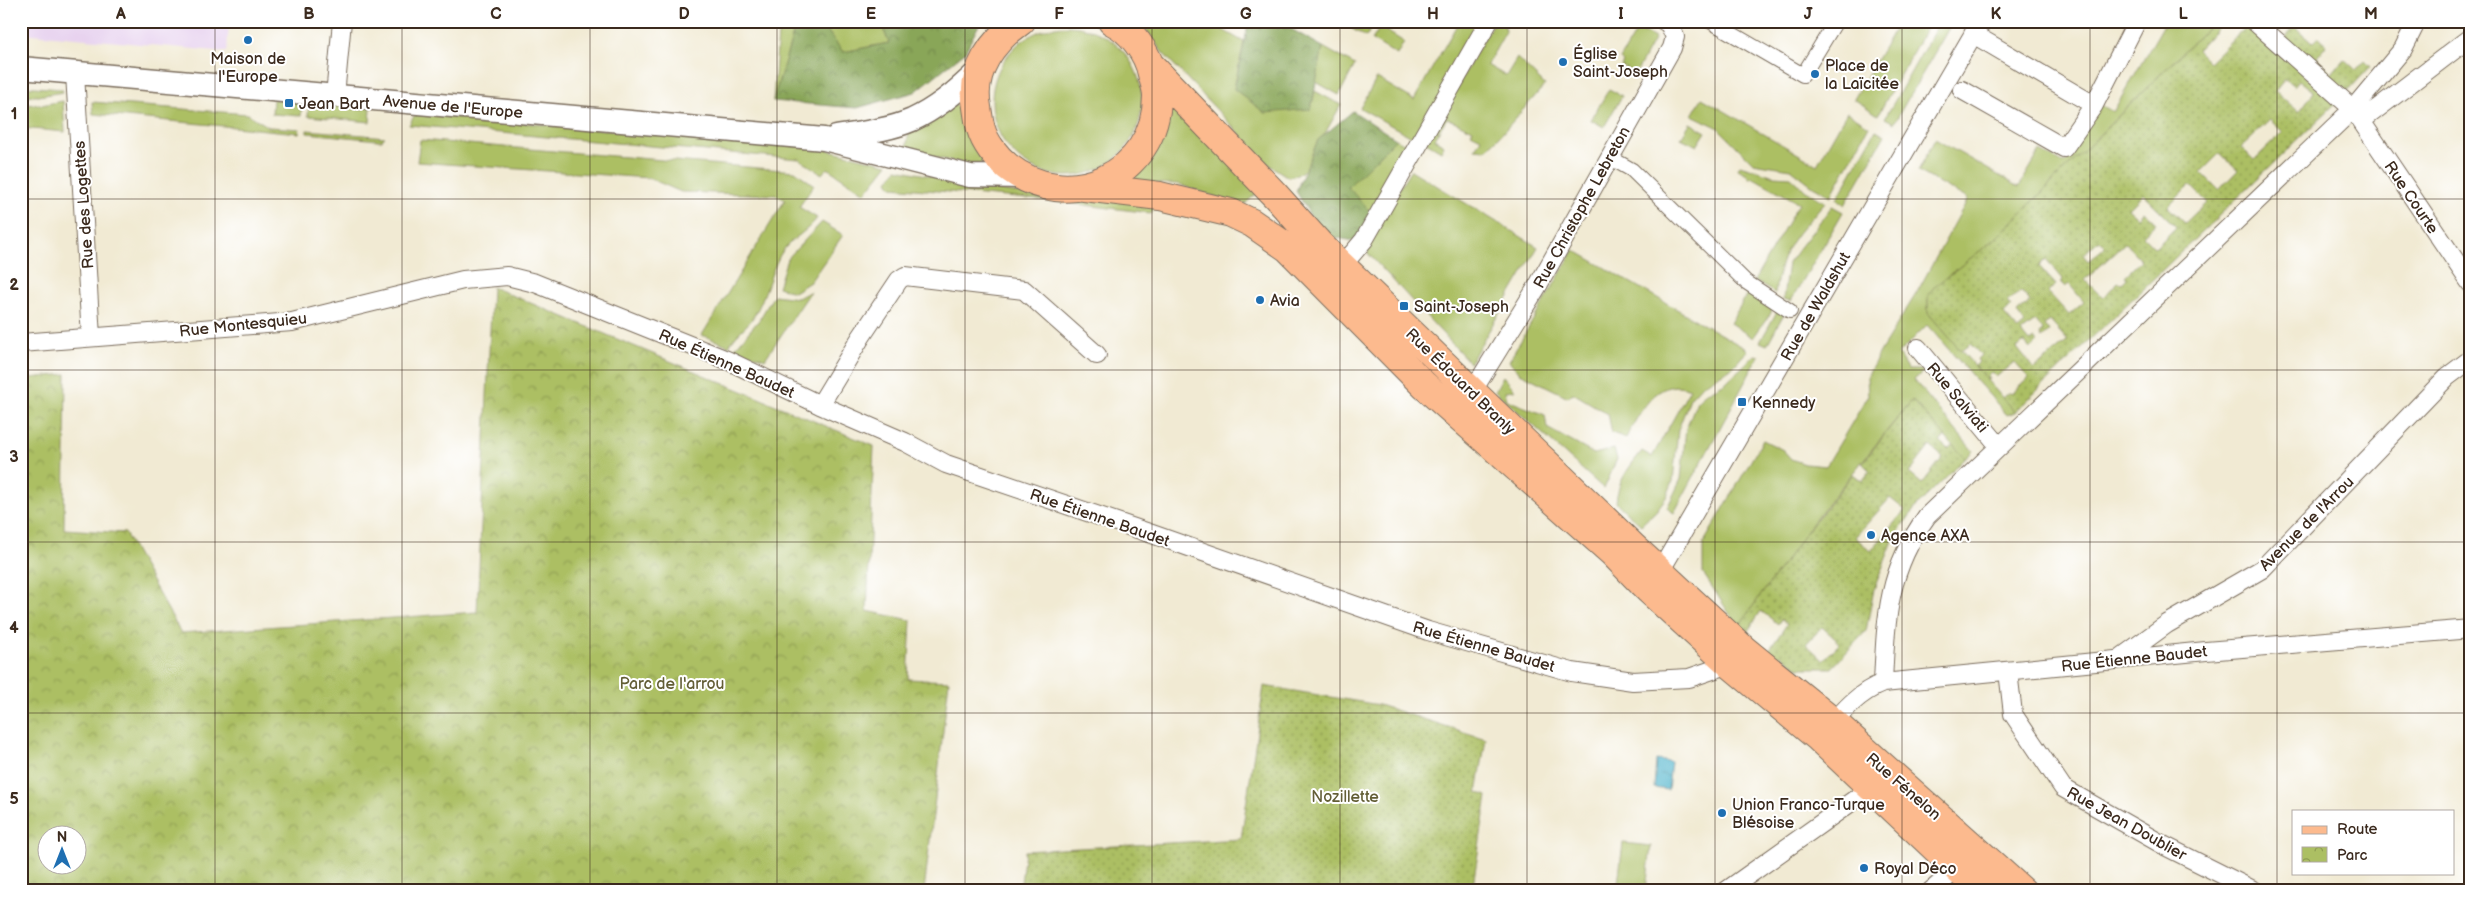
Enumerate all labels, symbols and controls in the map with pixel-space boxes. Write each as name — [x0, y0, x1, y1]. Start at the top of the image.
text: A — [115, 5, 126, 24]
text: B — [303, 5, 315, 24]
text: C — [490, 5, 502, 24]
text: D — [678, 5, 690, 24]
text: E — [866, 5, 876, 24]
text: F — [1054, 5, 1064, 24]
text: G — [1240, 5, 1252, 24]
text: H — [1427, 5, 1439, 24]
text: I — [1618, 5, 1624, 24]
text: J — [1804, 5, 1813, 24]
text: K — [1991, 5, 2002, 24]
text: L — [2178, 5, 2188, 24]
text: M — [2364, 5, 2378, 24]
marker: Maison de l'Europe — [242, 34, 254, 46]
place label: Église Saint-Joseph — [1573, 43, 1668, 82]
place label: Maison de l'Europe — [210, 50, 286, 87]
marker: Église Saint-Joseph — [1557, 56, 1569, 68]
place label: Place de la Laïcitée — [1825, 57, 1899, 94]
marker: Place de la Laïcitée — [1809, 68, 1821, 80]
street label: Avenue de l'Europe — [382, 92, 524, 123]
place label: Jean Bart — [299, 95, 370, 114]
marker: Jean Bart — [283, 97, 295, 109]
text: 1 — [11, 105, 17, 124]
street label: Rue Christophe Lebreton — [1530, 124, 1635, 292]
street label: Rue des Logettes — [71, 140, 98, 270]
street label: Rue Courte — [2380, 158, 2442, 238]
street label: Rue de Waldshut — [1777, 249, 1855, 364]
text: 2 — [9, 276, 19, 295]
place label: Avia — [1270, 292, 1300, 311]
marker: Avia — [1254, 294, 1266, 306]
place label: Saint-Joseph — [1414, 298, 1509, 317]
marker: Saint-Joseph — [1398, 300, 1410, 312]
street label: Rue Montesquieu — [178, 309, 308, 342]
street label: Rue Étienne Baudet — [655, 324, 798, 403]
street label: Rue Édouard Branly — [1401, 324, 1521, 440]
street label: Rue Salviati — [1922, 359, 1992, 437]
place label: Kennedy — [1752, 394, 1816, 413]
marker: Kennedy — [1736, 396, 1748, 408]
text: 3 — [9, 448, 19, 467]
street label: Avenue de l'Arrou — [2256, 473, 2358, 575]
street label: Rue Étienne Baudet — [1027, 484, 1173, 551]
place label: Agence AXA — [1881, 527, 1969, 546]
marker: Agence AXA — [1865, 529, 1877, 541]
street label: Rue Étienne Baudet — [1410, 616, 1557, 677]
text: 4 — [9, 619, 19, 638]
street label: Rue Étienne Baudet — [2060, 640, 2208, 677]
park label: Parc de l'arrou — [620, 675, 724, 694]
street label: Rue Fénelon — [1862, 749, 1944, 825]
street label: Rue Jean Doublier — [2063, 784, 2190, 865]
park label: Nozillette — [1311, 788, 1379, 807]
text: 5 — [9, 790, 19, 809]
place label: Union Franco-Turque Blésoise — [1732, 796, 1885, 833]
marker: Union Franco-Turque Blésoise — [1716, 807, 1728, 819]
legend — [2292, 810, 2454, 874]
text: Route — [2337, 820, 2378, 839]
north arrow — [38, 824, 88, 874]
text: N — [57, 829, 67, 846]
text: Parc — [2337, 846, 2367, 865]
place label: Royal Déco — [1874, 860, 1957, 879]
marker: Royal Déco — [1858, 862, 1870, 874]

